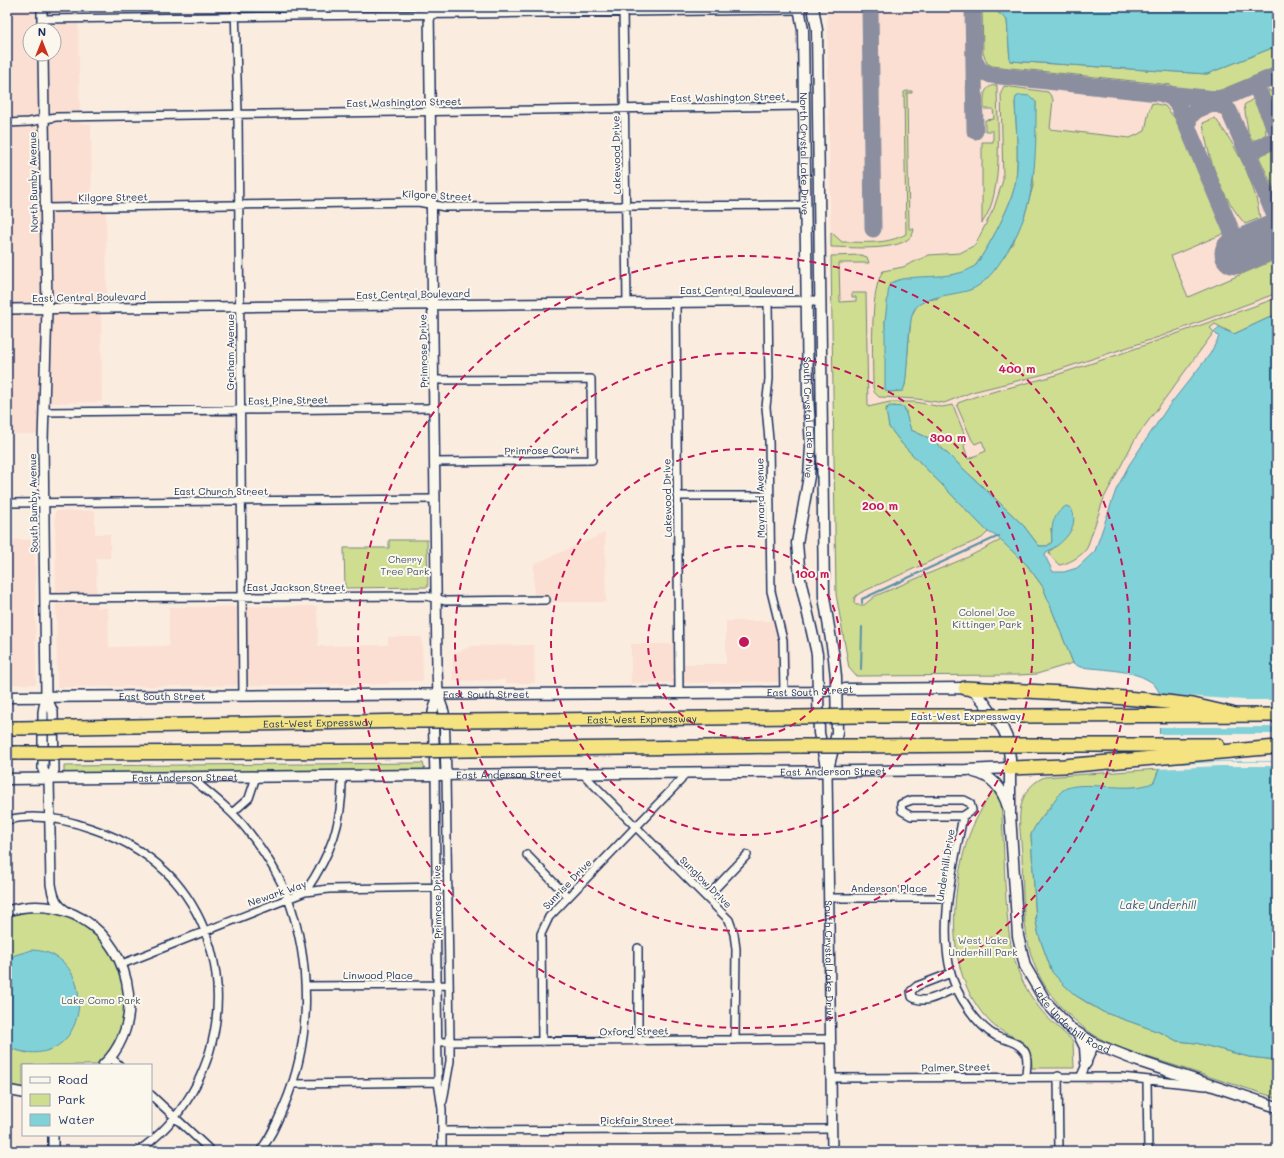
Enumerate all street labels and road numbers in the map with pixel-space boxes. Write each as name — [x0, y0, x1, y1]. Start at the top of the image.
street label: East Washington Street — [670, 89, 786, 105]
street label: North Crystal Lake Drive — [797, 92, 813, 215]
street label: East Washington Street — [346, 94, 462, 110]
street label: Lakewood Drive — [608, 116, 624, 194]
street label: North Bumby Avenue — [25, 132, 41, 232]
street label: Kilgore Street — [402, 186, 472, 204]
street label: Kilgore Street — [78, 189, 148, 205]
street label: East Central Boulevard — [680, 283, 794, 297]
street label: East Central Boulevard — [356, 286, 470, 302]
street label: East Central Boulevard — [32, 289, 146, 305]
street label: Graham Avenue — [223, 314, 237, 390]
street label: Primrose Drive — [415, 314, 431, 388]
street label: South Crystal Lake Drive — [800, 357, 818, 479]
street label: East Pine Street — [248, 392, 328, 408]
street label: Primrose Court — [504, 442, 580, 458]
street label: South Bumby Avenue — [25, 453, 41, 553]
street label: Maynard Avenue — [752, 458, 768, 538]
street label: Lakewood Drive — [659, 459, 675, 537]
street label: East Church Street — [174, 484, 268, 498]
street label: East Jackson Street — [247, 580, 345, 594]
street label: East South Street — [767, 682, 853, 699]
street label: East South Street — [443, 687, 529, 701]
street label: East South Street — [119, 689, 205, 703]
street label: East-West Expressway — [911, 709, 1021, 723]
street label: East-West Expressway — [587, 711, 697, 727]
street label: East-West Expressway — [263, 715, 373, 731]
street label: East Anderson Street — [780, 764, 886, 779]
street label: East Anderson Street — [456, 767, 562, 782]
street label: East Anderson Street — [132, 770, 238, 785]
street label: Underhill Drive — [932, 828, 958, 902]
street label: Sunglow Drive — [677, 853, 735, 911]
street label: Sunrise Drive — [539, 856, 595, 912]
street label: Primrose Drive — [429, 865, 445, 939]
street label: Newark Way — [246, 876, 308, 910]
street label: Anderson Place — [851, 881, 927, 895]
street label: South Crystal Lake Drive — [822, 900, 837, 1022]
street label: Linwood Place — [343, 968, 413, 982]
street label: Lake Underhill Road — [1031, 984, 1112, 1056]
street label: Oxford Street — [599, 1023, 669, 1039]
street label: Palmer Street — [921, 1059, 991, 1075]
street label: Pickfair Street — [600, 1113, 674, 1127]

